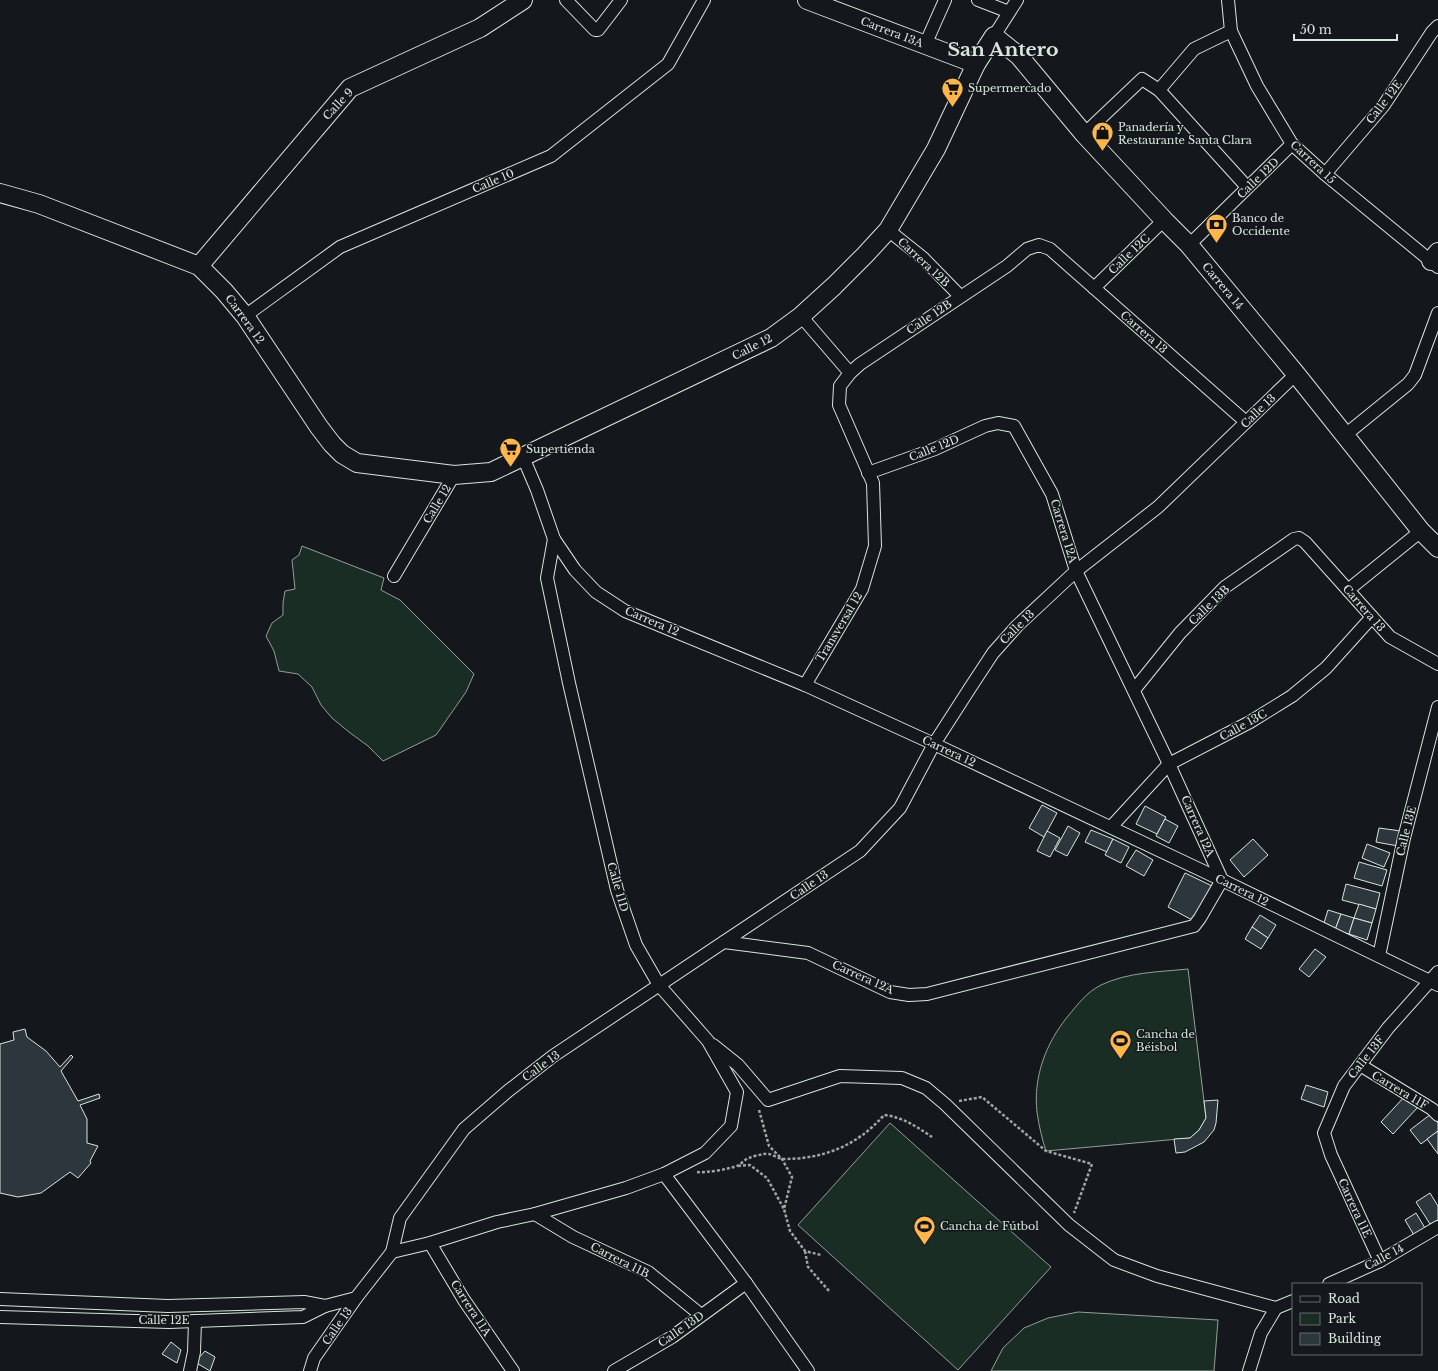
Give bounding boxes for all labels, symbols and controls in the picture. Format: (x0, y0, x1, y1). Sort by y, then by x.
street label: Carrera 13A (859, 14, 926, 51)
scale bar (1294, 16, 1397, 42)
text: 50 m (1300, 22, 1332, 37)
district label: San Antero (947, 38, 1059, 61)
supermarket icon: Supermercado (940, 75, 966, 108)
street label: Calle 12E (1363, 77, 1405, 127)
place label: Supermercado (968, 81, 1051, 95)
street label: Calle 9 (320, 85, 356, 123)
shop icon: Panadería y Restaurante Santa Clara (1090, 120, 1116, 153)
place label: Panadería y Restaurante Santa Clara (1118, 120, 1253, 147)
street label: Carrera 15 (1287, 137, 1339, 187)
street label: Calle 12D (1234, 154, 1282, 201)
street label: Calle 10 (470, 166, 516, 196)
bank icon: Banco de Occidente (1203, 211, 1229, 244)
place label: Banco de Occidente (1232, 211, 1290, 238)
street label: Calle 12C (1105, 231, 1153, 277)
street label: Carrera 12B (895, 234, 953, 290)
street label: Carrera 14 (1199, 260, 1247, 312)
street label: Carrera 12 (222, 292, 268, 347)
street label: Calle 12B (904, 297, 954, 337)
street label: Carrera 13 (1118, 308, 1171, 356)
street label: Calle 12 (730, 331, 775, 363)
street label: Calle 13 (1238, 391, 1279, 431)
street label: Calle 12D (907, 431, 961, 464)
supermarket icon: Supertienda (498, 436, 524, 469)
place label: Supertienda (526, 442, 596, 456)
street label: Calle 12 (420, 482, 454, 526)
street label: Carrera 12A (1048, 497, 1081, 565)
street label: Calle 13B (1186, 582, 1232, 628)
street label: Carrera 13 (1340, 582, 1388, 635)
street label: Transversal 12 (813, 589, 866, 665)
street label: Carrera 12 (623, 603, 681, 639)
street label: Calle 13 (997, 607, 1037, 647)
street label: Calle 13C (1217, 706, 1269, 744)
street label: Carrera 12 (920, 732, 978, 770)
street label: Carrera 12A (1178, 793, 1218, 860)
street label: Calle 13E (1393, 804, 1419, 858)
street label: Calle 11D (604, 861, 632, 914)
street label: Calle 13 (787, 867, 831, 903)
street label: Carrera 12 (1213, 871, 1271, 909)
street label: Carrera 12A (830, 957, 897, 997)
sports icon: Cancha de Béisbol (1108, 1027, 1134, 1060)
place label: Cancha de Béisbol (1136, 1027, 1195, 1054)
street label: Calle 13F (1345, 1032, 1387, 1081)
street label: Calle 13 (519, 1048, 563, 1084)
street label: Carrera 11F (1369, 1068, 1431, 1113)
street label: Carrera 11E (1335, 1176, 1375, 1240)
sports icon: Cancha de Fútbol (911, 1213, 937, 1246)
place label: Cancha de Fútbol (940, 1219, 1039, 1233)
street label: Carrera 11B (588, 1239, 652, 1281)
street label: Calle 14 (1362, 1241, 1406, 1273)
street label: Carrera 11A (448, 1277, 495, 1339)
legend (1292, 1283, 1422, 1355)
text: Road (1328, 1291, 1360, 1306)
street label: Calle 13 (319, 1304, 355, 1348)
street label: Calle 13D (655, 1308, 707, 1350)
text: Park (1328, 1311, 1356, 1326)
street label: Calle 12E (138, 1313, 190, 1327)
text: Building (1328, 1331, 1382, 1346)

